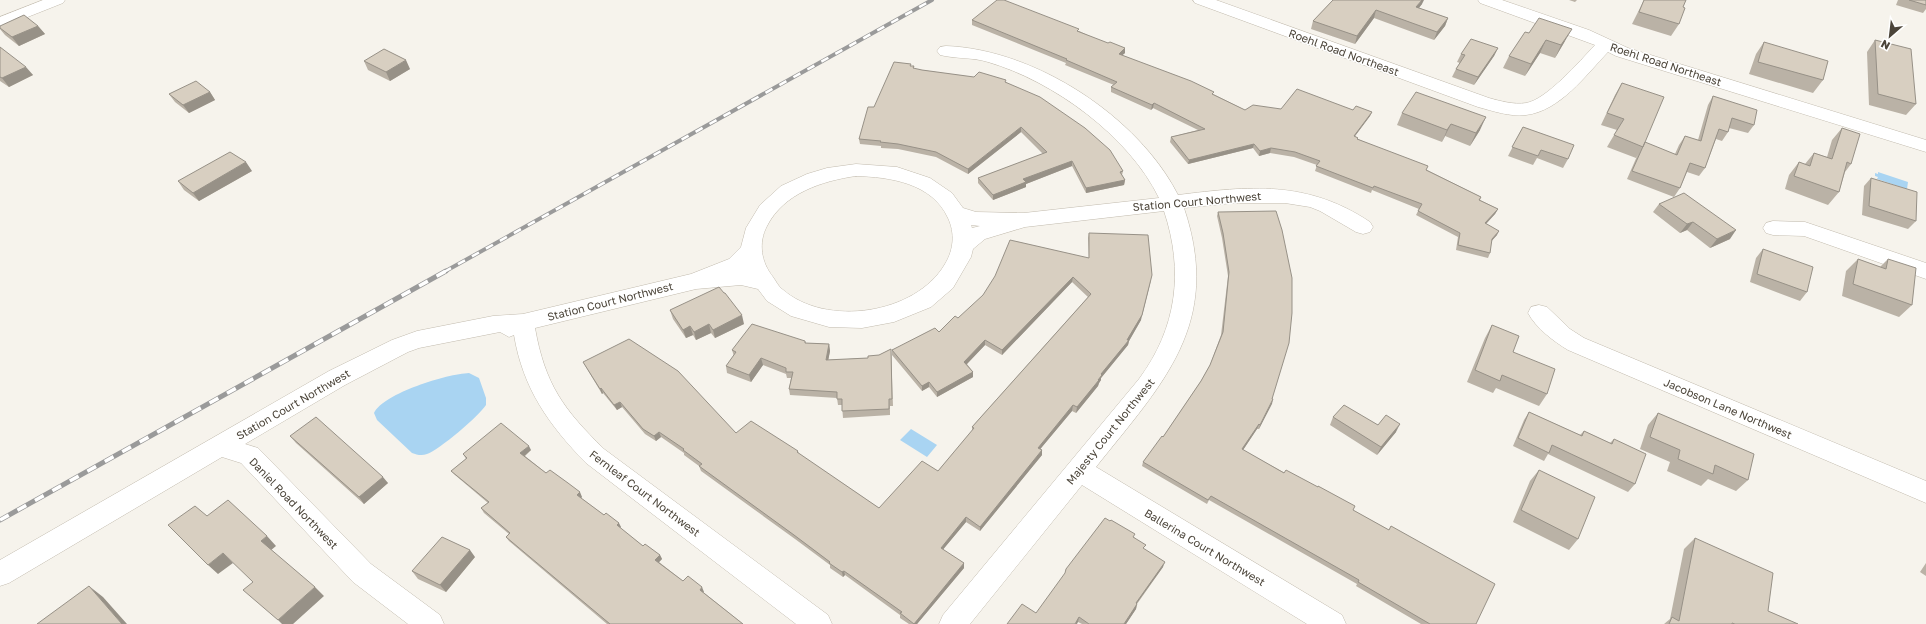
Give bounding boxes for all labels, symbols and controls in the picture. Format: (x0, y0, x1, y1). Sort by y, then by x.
north arrow (1870, 16, 1910, 56)
street label: Roehl Road Northeast (1287, 26, 1401, 78)
text: N (1878, 38, 1892, 53)
street label: Roehl Road Northeast (1609, 40, 1723, 88)
street label: Station Court Northwest (1132, 189, 1262, 213)
street label: Station Court Northwest (546, 279, 674, 323)
street label: Station Court Northwest (234, 366, 352, 442)
street label: Majesty Court Northwest (1063, 375, 1157, 487)
street label: Jacobson Lane Northwest (1662, 375, 1794, 441)
street label: Fernleaf Court Northwest (587, 447, 703, 539)
street label: Daniel Road Northwest (247, 455, 341, 551)
street label: Ballerina Court Northwest (1142, 506, 1268, 588)

